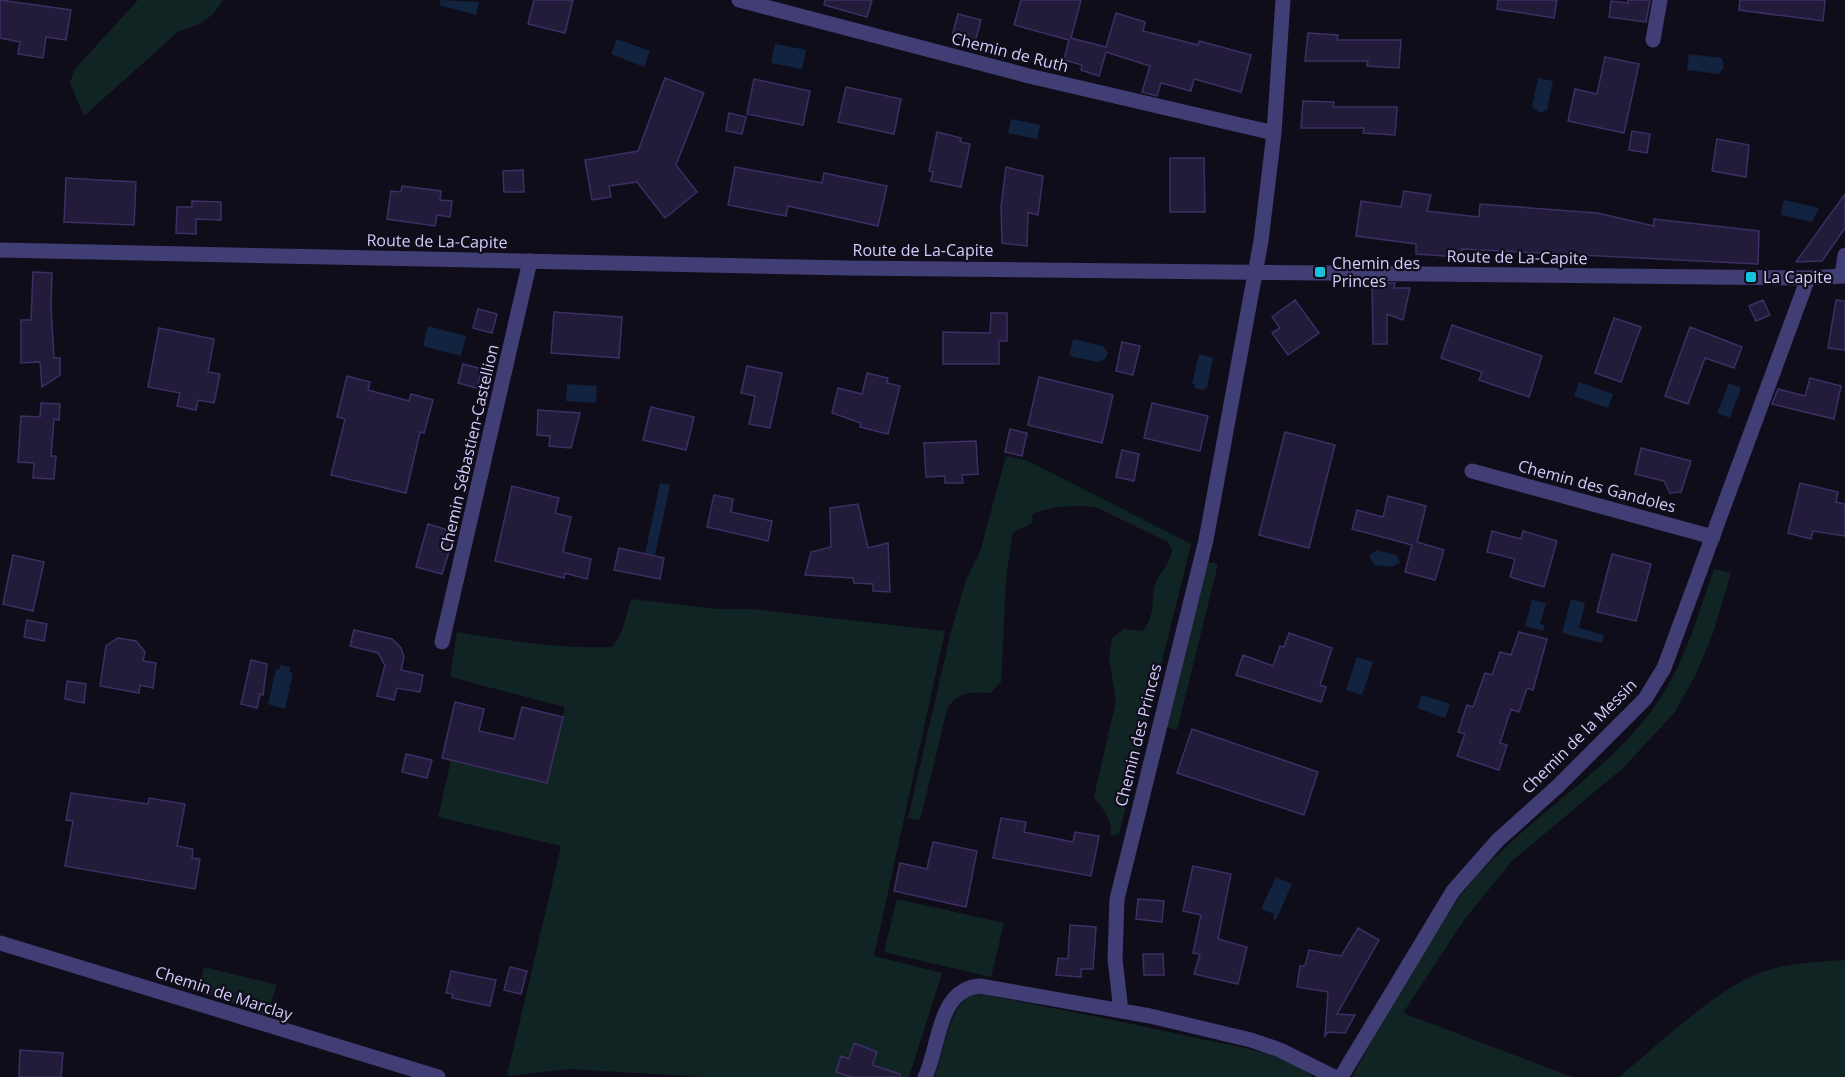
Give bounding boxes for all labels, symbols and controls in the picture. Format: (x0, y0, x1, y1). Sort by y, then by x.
street label: Chemin de Ruth (949, 27, 1071, 77)
street label: Route de La-Capite (366, 229, 508, 253)
street label: Route de La-Capite (853, 239, 993, 261)
street label: Route de La-Capite (1446, 245, 1588, 269)
place label: Chemin des Princes (1332, 252, 1420, 292)
marker: Chemin des Princes (1313, 265, 1327, 279)
place label: La Capite (1763, 266, 1832, 288)
marker: La Capite (1744, 270, 1758, 284)
street label: Chemin Sébastien-Castellion (434, 342, 504, 554)
street label: Chemin des Gandoles (1516, 454, 1678, 518)
street label: Chemin des Princes (1110, 661, 1166, 809)
street label: Chemin de la Messin (1517, 674, 1641, 798)
street label: Chemin de Marclay (153, 960, 296, 1026)

